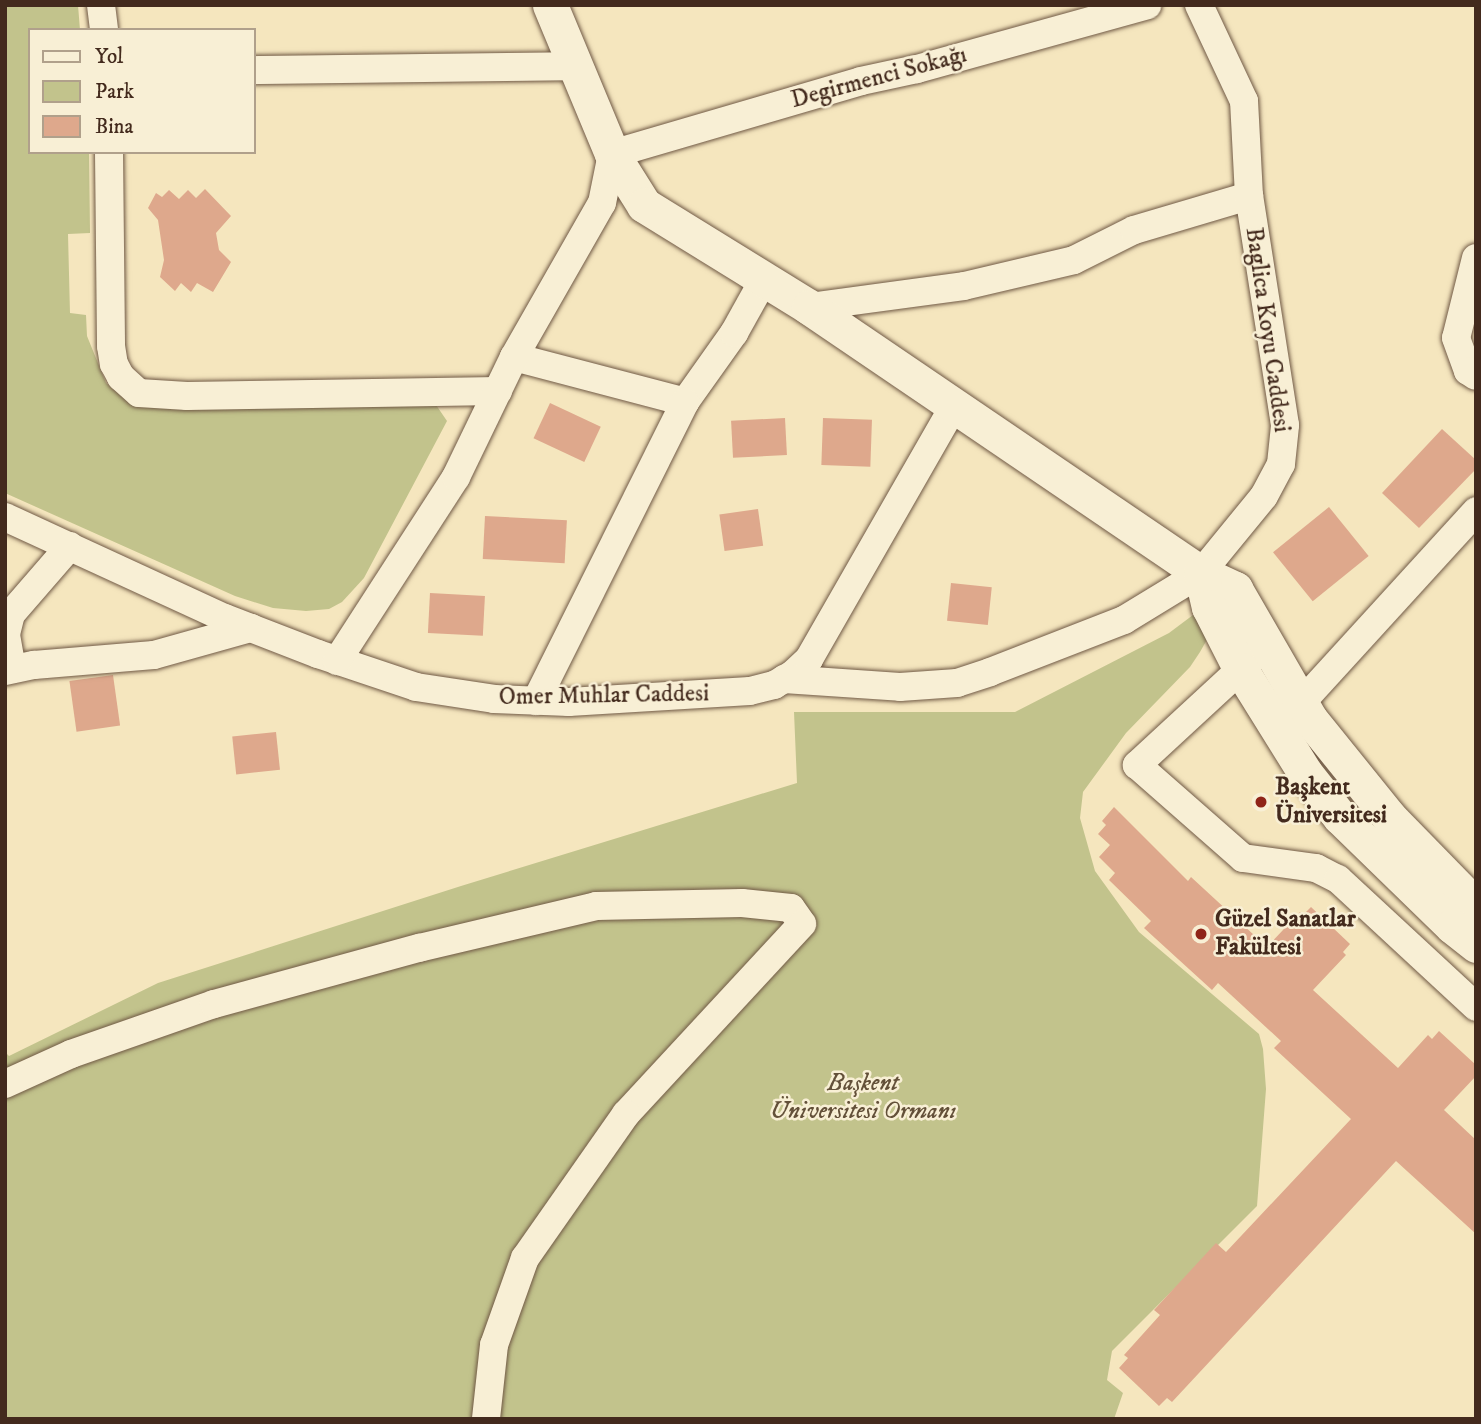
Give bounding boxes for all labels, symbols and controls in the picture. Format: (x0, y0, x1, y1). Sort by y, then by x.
legend (28, 28, 256, 154)
street label: Degirmenci Sokağı (788, 41, 970, 115)
text: Yol (95, 44, 123, 70)
text: Park (95, 79, 134, 105)
text: Bina (95, 114, 134, 140)
street label: Baglica Koyu Caddesi (1238, 226, 1296, 434)
street label: Omer Muhlar Caddesi (499, 680, 709, 712)
place label: Başkent Üniversitesi (1275, 774, 1387, 830)
marker: Başkent Üniversitesi (1253, 794, 1269, 810)
place label: Güzel Sanatlar Fakültesi (1215, 906, 1356, 962)
marker: Güzel Sanatlar Fakültesi (1193, 926, 1209, 942)
park label: Başkent Üniversitesi Ormanı (770, 1070, 956, 1126)

